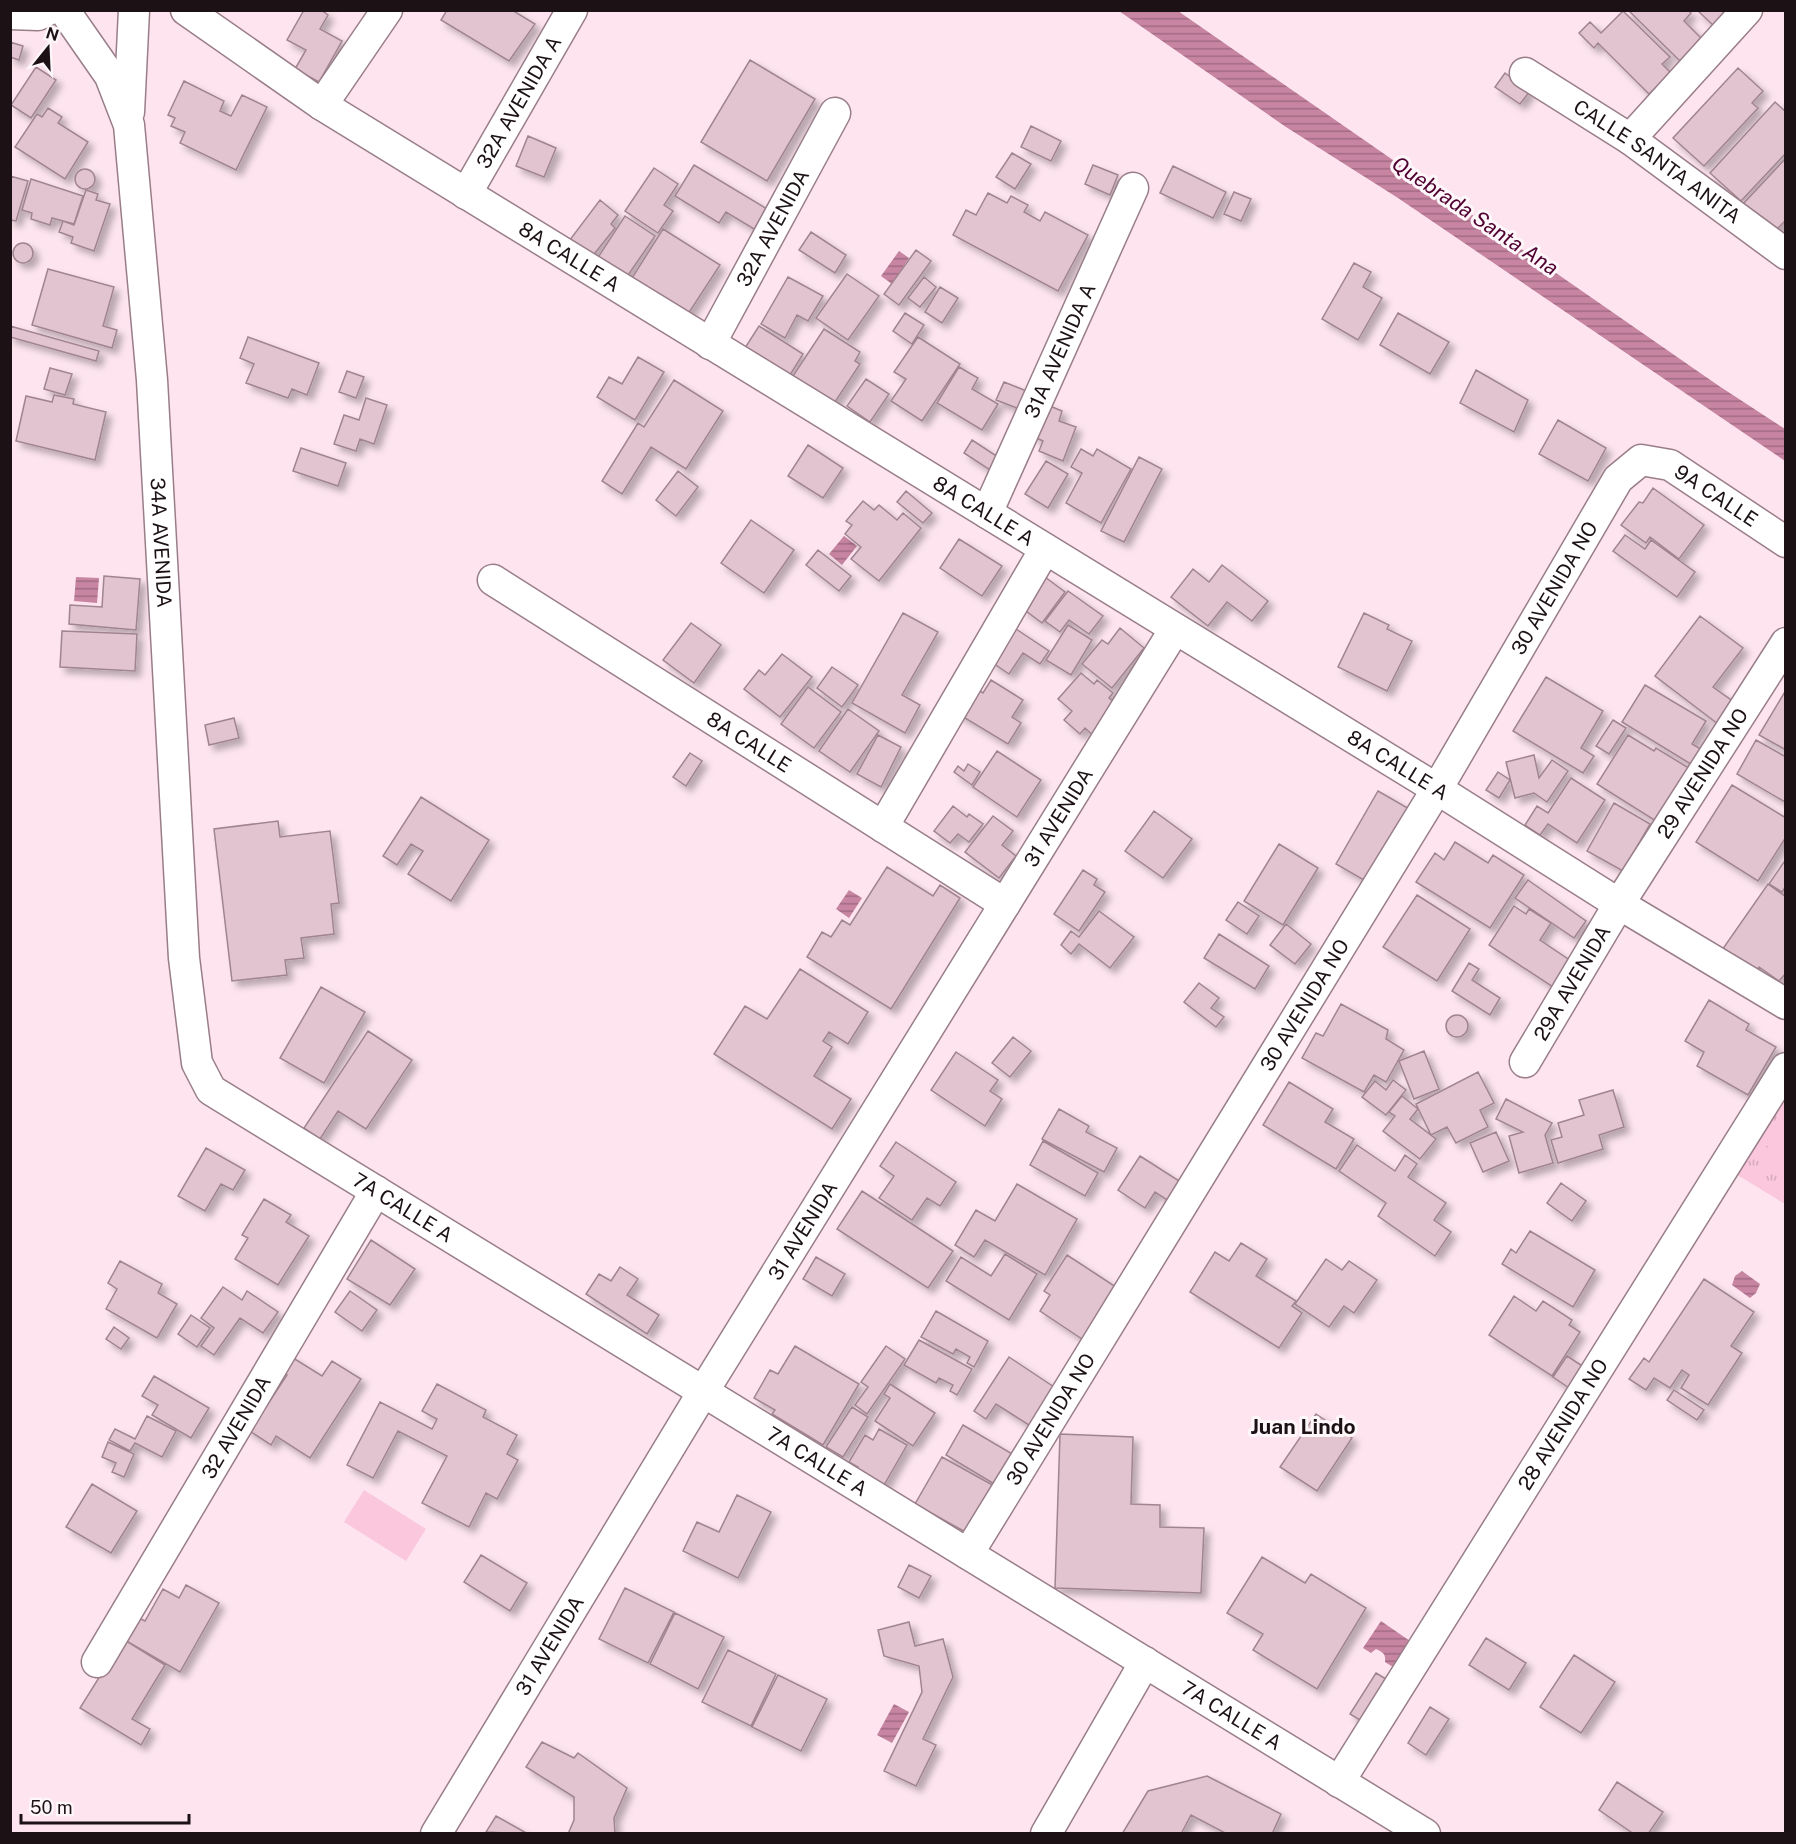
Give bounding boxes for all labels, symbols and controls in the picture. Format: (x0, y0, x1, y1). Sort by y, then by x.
north arrow (18, 18, 78, 78)
text: N (44, 23, 61, 45)
street label: 32A AVENIDA A (471, 32, 566, 173)
street label: CALLE SANTA ANITA (1569, 95, 1745, 228)
water label: Quebrada Santa Ana (1387, 151, 1563, 280)
street label: 32A AVENIDA (731, 165, 814, 291)
street label: 8A CALLE A (514, 217, 624, 297)
street label: 31A AVENIDA A (1019, 280, 1101, 422)
street label: 9A CALLE (1670, 459, 1762, 532)
street label: 8A CALLE A (929, 471, 1039, 551)
street label: 34A AVENIDA (145, 477, 177, 608)
street label: 30 AVENIDA NO (1506, 517, 1603, 659)
street label: 29 AVENIDA NO (1652, 704, 1753, 843)
street label: 8A CALLE (702, 706, 796, 778)
street label: 8A CALLE A (1343, 725, 1453, 805)
street label: 31 AVENIDA (1019, 764, 1098, 871)
street label: 29A AVENIDA (1529, 921, 1616, 1045)
street label: 30 AVENIDA NO (1255, 935, 1354, 1075)
street label: 7A CALLE A (348, 1168, 457, 1247)
street label: 31 AVENIDA (763, 1177, 842, 1285)
street label: 30 AVENIDA NO (1001, 1349, 1100, 1490)
street label: 28 AVENIDA NO (1513, 1354, 1613, 1495)
street label: 32 AVENIDA (196, 1371, 276, 1483)
district label: Juan Lindo (1250, 1414, 1356, 1439)
street label: 7A CALLE A (762, 1422, 872, 1501)
street label: 31 AVENIDA (511, 1592, 589, 1700)
street label: 7A CALLE A (1177, 1676, 1286, 1755)
scale bar (21, 1787, 189, 1825)
text: 50 m (30, 1797, 73, 1818)

